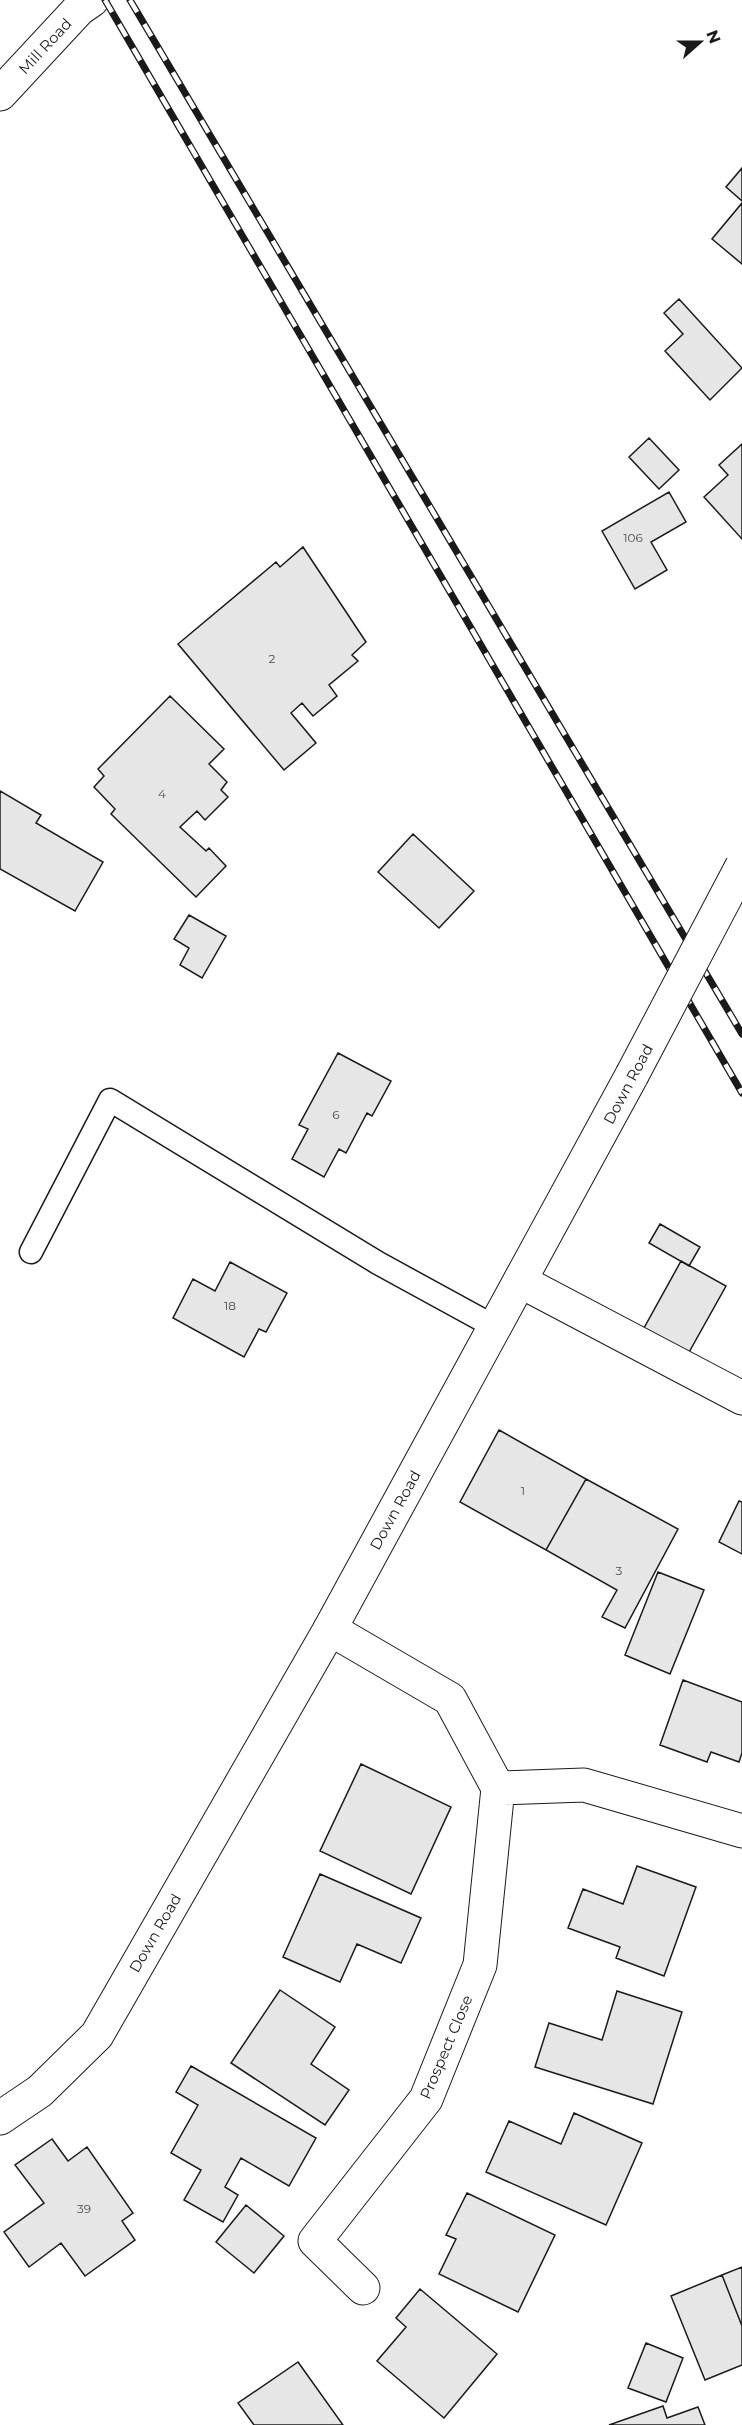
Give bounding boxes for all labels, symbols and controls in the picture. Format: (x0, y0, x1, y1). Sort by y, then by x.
north arrow (670, 12, 730, 72)
street label: Mill Road (14, 14, 76, 78)
text: N (702, 27, 725, 46)
house number: 106 (623, 530, 643, 545)
house number: 2 (269, 651, 276, 666)
house number: 4 (158, 786, 166, 801)
street label: Down Road (599, 1041, 657, 1127)
house number: 6 (332, 1107, 340, 1122)
house number: 18 (224, 1298, 236, 1313)
street label: Down Road (365, 1467, 425, 1553)
house number: 1 (521, 1483, 525, 1498)
house number: 3 (616, 1563, 623, 1578)
street label: Down Road (125, 1890, 185, 1976)
street label: Prospect Close (416, 1992, 476, 2102)
house number: 39 (77, 2201, 91, 2216)

